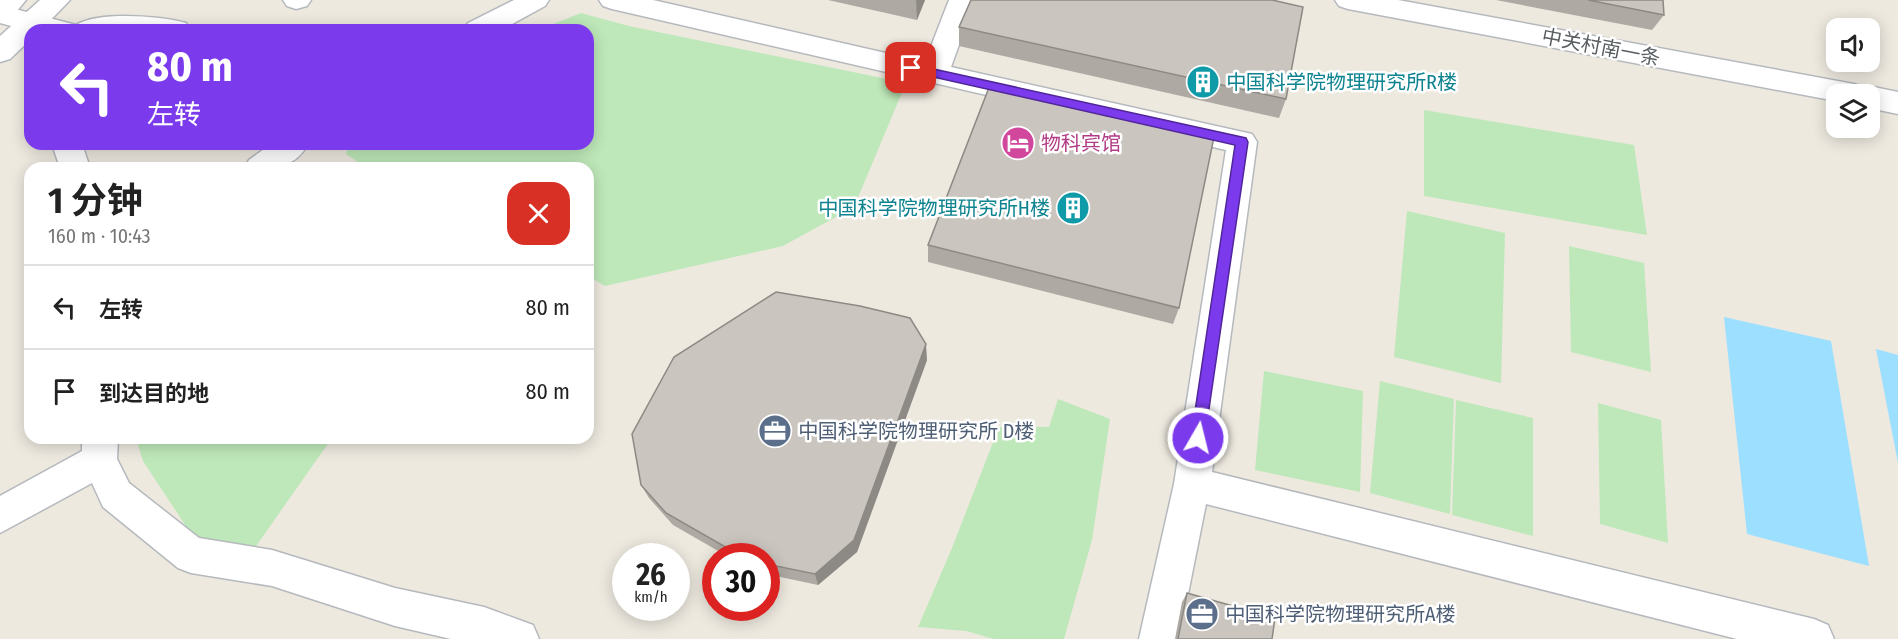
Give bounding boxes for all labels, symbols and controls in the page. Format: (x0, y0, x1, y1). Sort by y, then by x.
map controls (1826, 18, 1880, 138)
button: sound (1826, 18, 1880, 72)
street label: 中关村南一条 (1540, 24, 1662, 70)
text: 80 m (147, 42, 233, 92)
pin (885, 42, 936, 93)
icon: left (48, 48, 126, 126)
icon: arrive (894, 51, 927, 84)
building icon: 中国科学院物理研究所R楼 (1185, 64, 1221, 100)
place label: 中国科学院物理研究所R楼 (1226, 70, 1457, 94)
button: layers (1826, 84, 1880, 138)
text: 左转 (147, 99, 201, 131)
hotel icon: 物科宾馆 (1000, 125, 1036, 161)
place label: 物科宾馆 (1041, 131, 1121, 155)
text: 1 分钟 (48, 179, 143, 223)
button: close (507, 182, 570, 245)
building icon: 中国科学院物理研究所H楼 (1055, 190, 1091, 226)
place label: 中国科学院物理研究所H楼 (818, 196, 1050, 220)
text: 160 m · 10:43 (48, 224, 151, 248)
icon: left (48, 291, 81, 324)
text: 80 m (525, 294, 570, 321)
text: 左转 (99, 296, 143, 323)
icon: arrive (48, 375, 81, 408)
text: 80 m (525, 378, 570, 405)
text: 到达目的地 (99, 380, 209, 407)
position arrow (1166, 406, 1230, 470)
office icon: 中国科学院物理研究所 D楼 (757, 413, 793, 449)
place label: 中国科学院物理研究所 D楼 (798, 419, 1034, 443)
speed limit sign: 30 (702, 543, 780, 621)
text: 26 (636, 557, 666, 593)
text: km/h (634, 588, 668, 606)
office icon: 中国科学院物理研究所A楼 (1184, 596, 1220, 632)
place label: 中国科学院物理研究所A楼 (1225, 602, 1456, 626)

